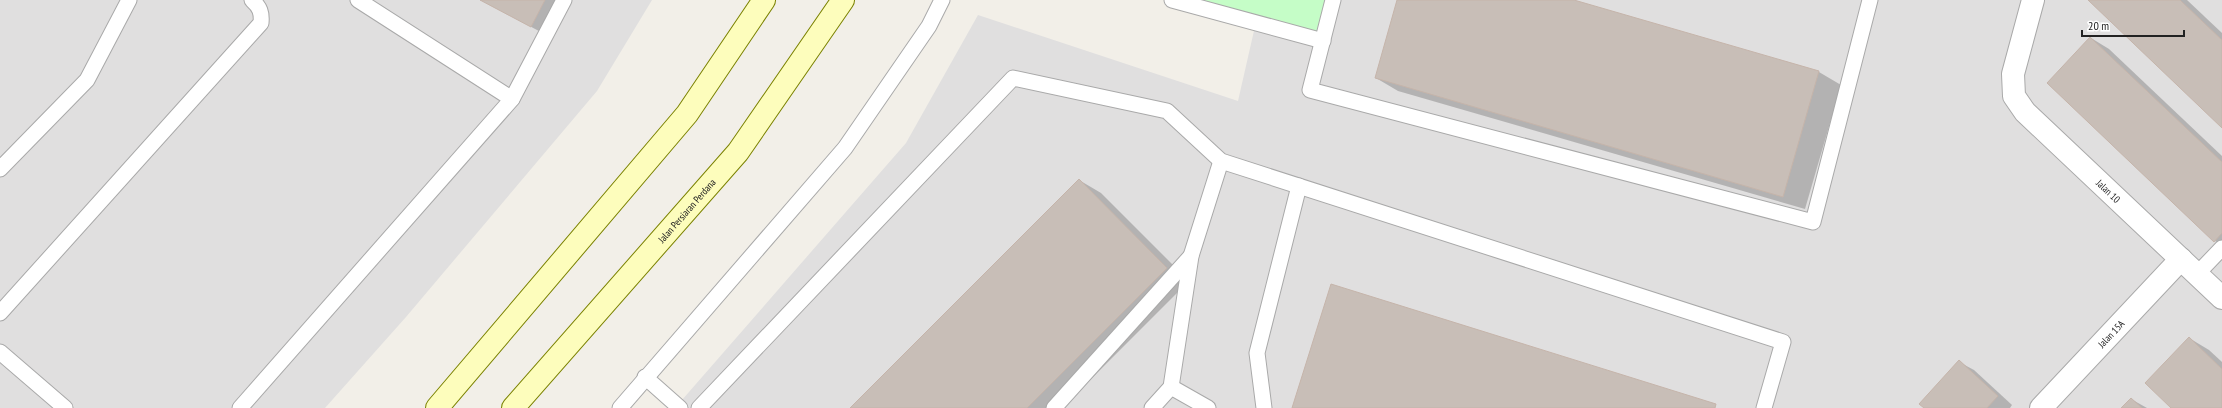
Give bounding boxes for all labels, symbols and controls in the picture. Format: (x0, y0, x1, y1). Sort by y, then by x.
scale bar (2082, 12, 2184, 38)
text: 20 m (2088, 18, 2109, 33)
street label: Jalan Persiaran Perdana (655, 176, 719, 246)
street label: Jalan 10 (2093, 176, 2123, 206)
street label: Jalan 15A (2094, 317, 2127, 351)

